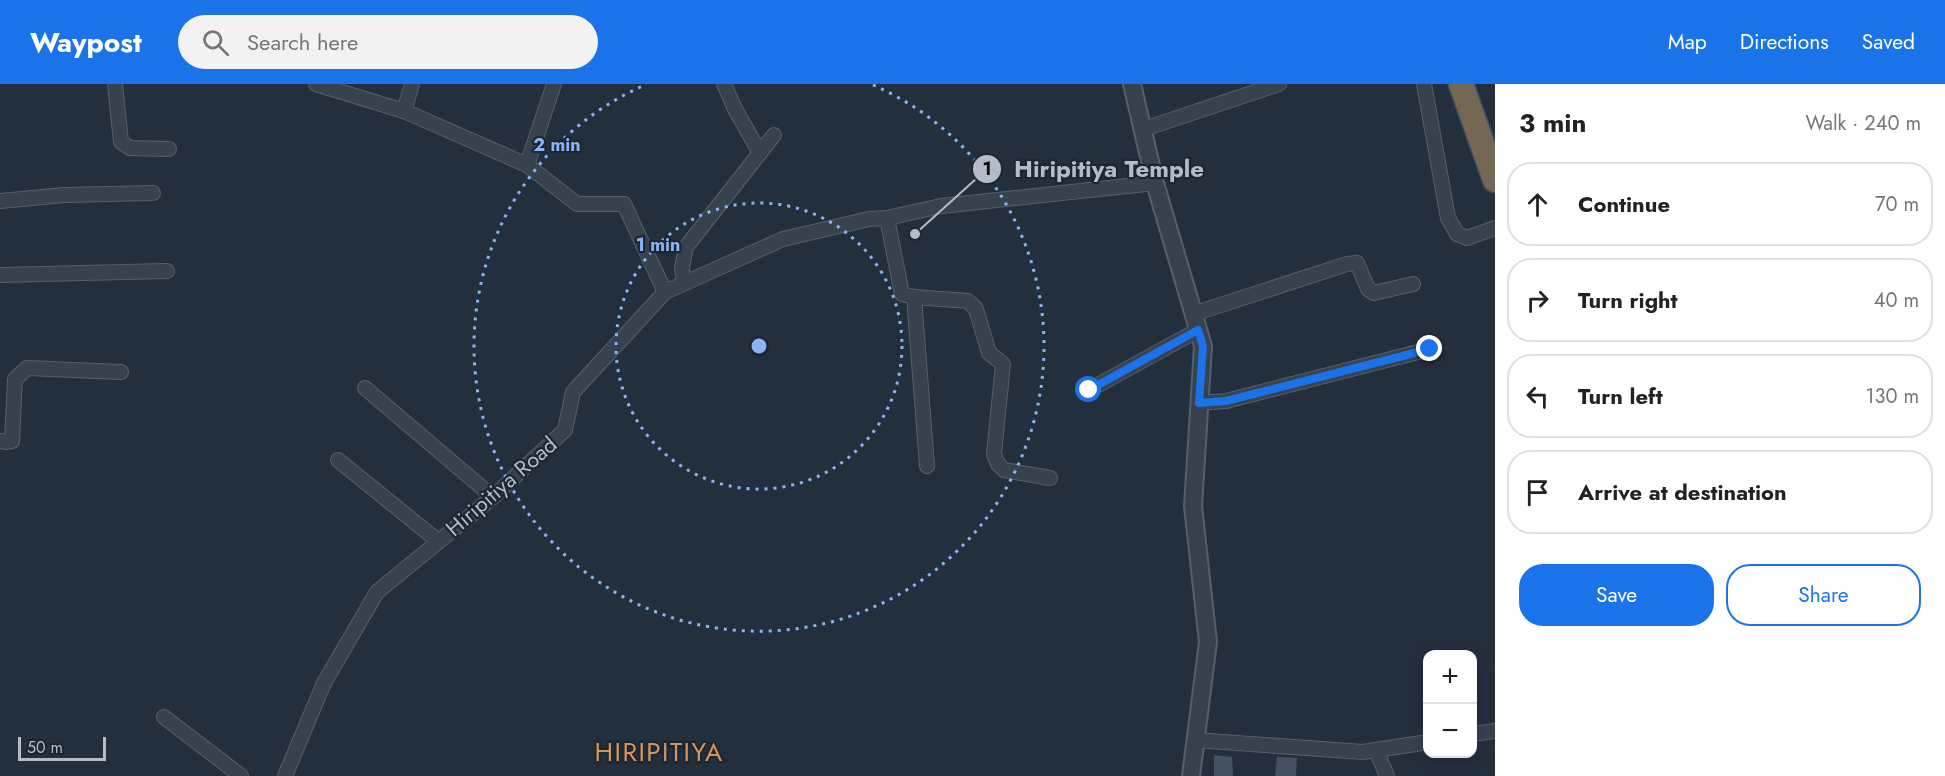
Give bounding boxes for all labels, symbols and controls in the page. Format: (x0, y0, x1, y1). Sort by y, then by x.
search box (178, 15, 598, 69)
text: Waypost (30, 22, 142, 63)
icon: search (199, 26, 232, 59)
text: Search here (247, 26, 358, 58)
text: Map (1668, 27, 1707, 57)
text: Directions (1740, 27, 1829, 57)
text: Saved (1862, 27, 1915, 57)
text: 3 min (1519, 104, 1586, 142)
text: Walk · 240 m (1806, 109, 1921, 138)
text: 2 min (533, 132, 581, 158)
callout: Hiripitiya Temple (972, 148, 1216, 190)
text: Hiripitiya Temple (1014, 151, 1204, 186)
text: 1 (982, 156, 992, 182)
icon: ahead (1521, 188, 1554, 221)
text: Continue (1578, 188, 1670, 220)
text: 70 m (1875, 190, 1919, 219)
text: 1 min (636, 232, 680, 258)
icon: right (1521, 284, 1554, 317)
text: Turn right (1578, 284, 1678, 316)
text: 40 m (1874, 286, 1919, 315)
route end (1416, 335, 1442, 361)
centre of rings (749, 336, 769, 356)
route start (1075, 376, 1101, 402)
icon: left (1521, 380, 1554, 413)
text: Turn left (1578, 380, 1663, 412)
text: 130 m (1865, 382, 1919, 411)
street label: Hiripitiya Road (438, 429, 564, 543)
icon: arrive (1521, 476, 1554, 509)
text: Arrive at destination (1578, 476, 1787, 508)
button: Save (1519, 564, 1714, 626)
button: Share (1726, 564, 1921, 626)
map controls (1423, 650, 1477, 758)
button: + (1423, 650, 1477, 704)
button: − (1423, 704, 1477, 758)
district label: HIRIPITIYA (594, 733, 724, 771)
scale bar (18, 734, 106, 762)
text: 50 m (27, 736, 63, 759)

